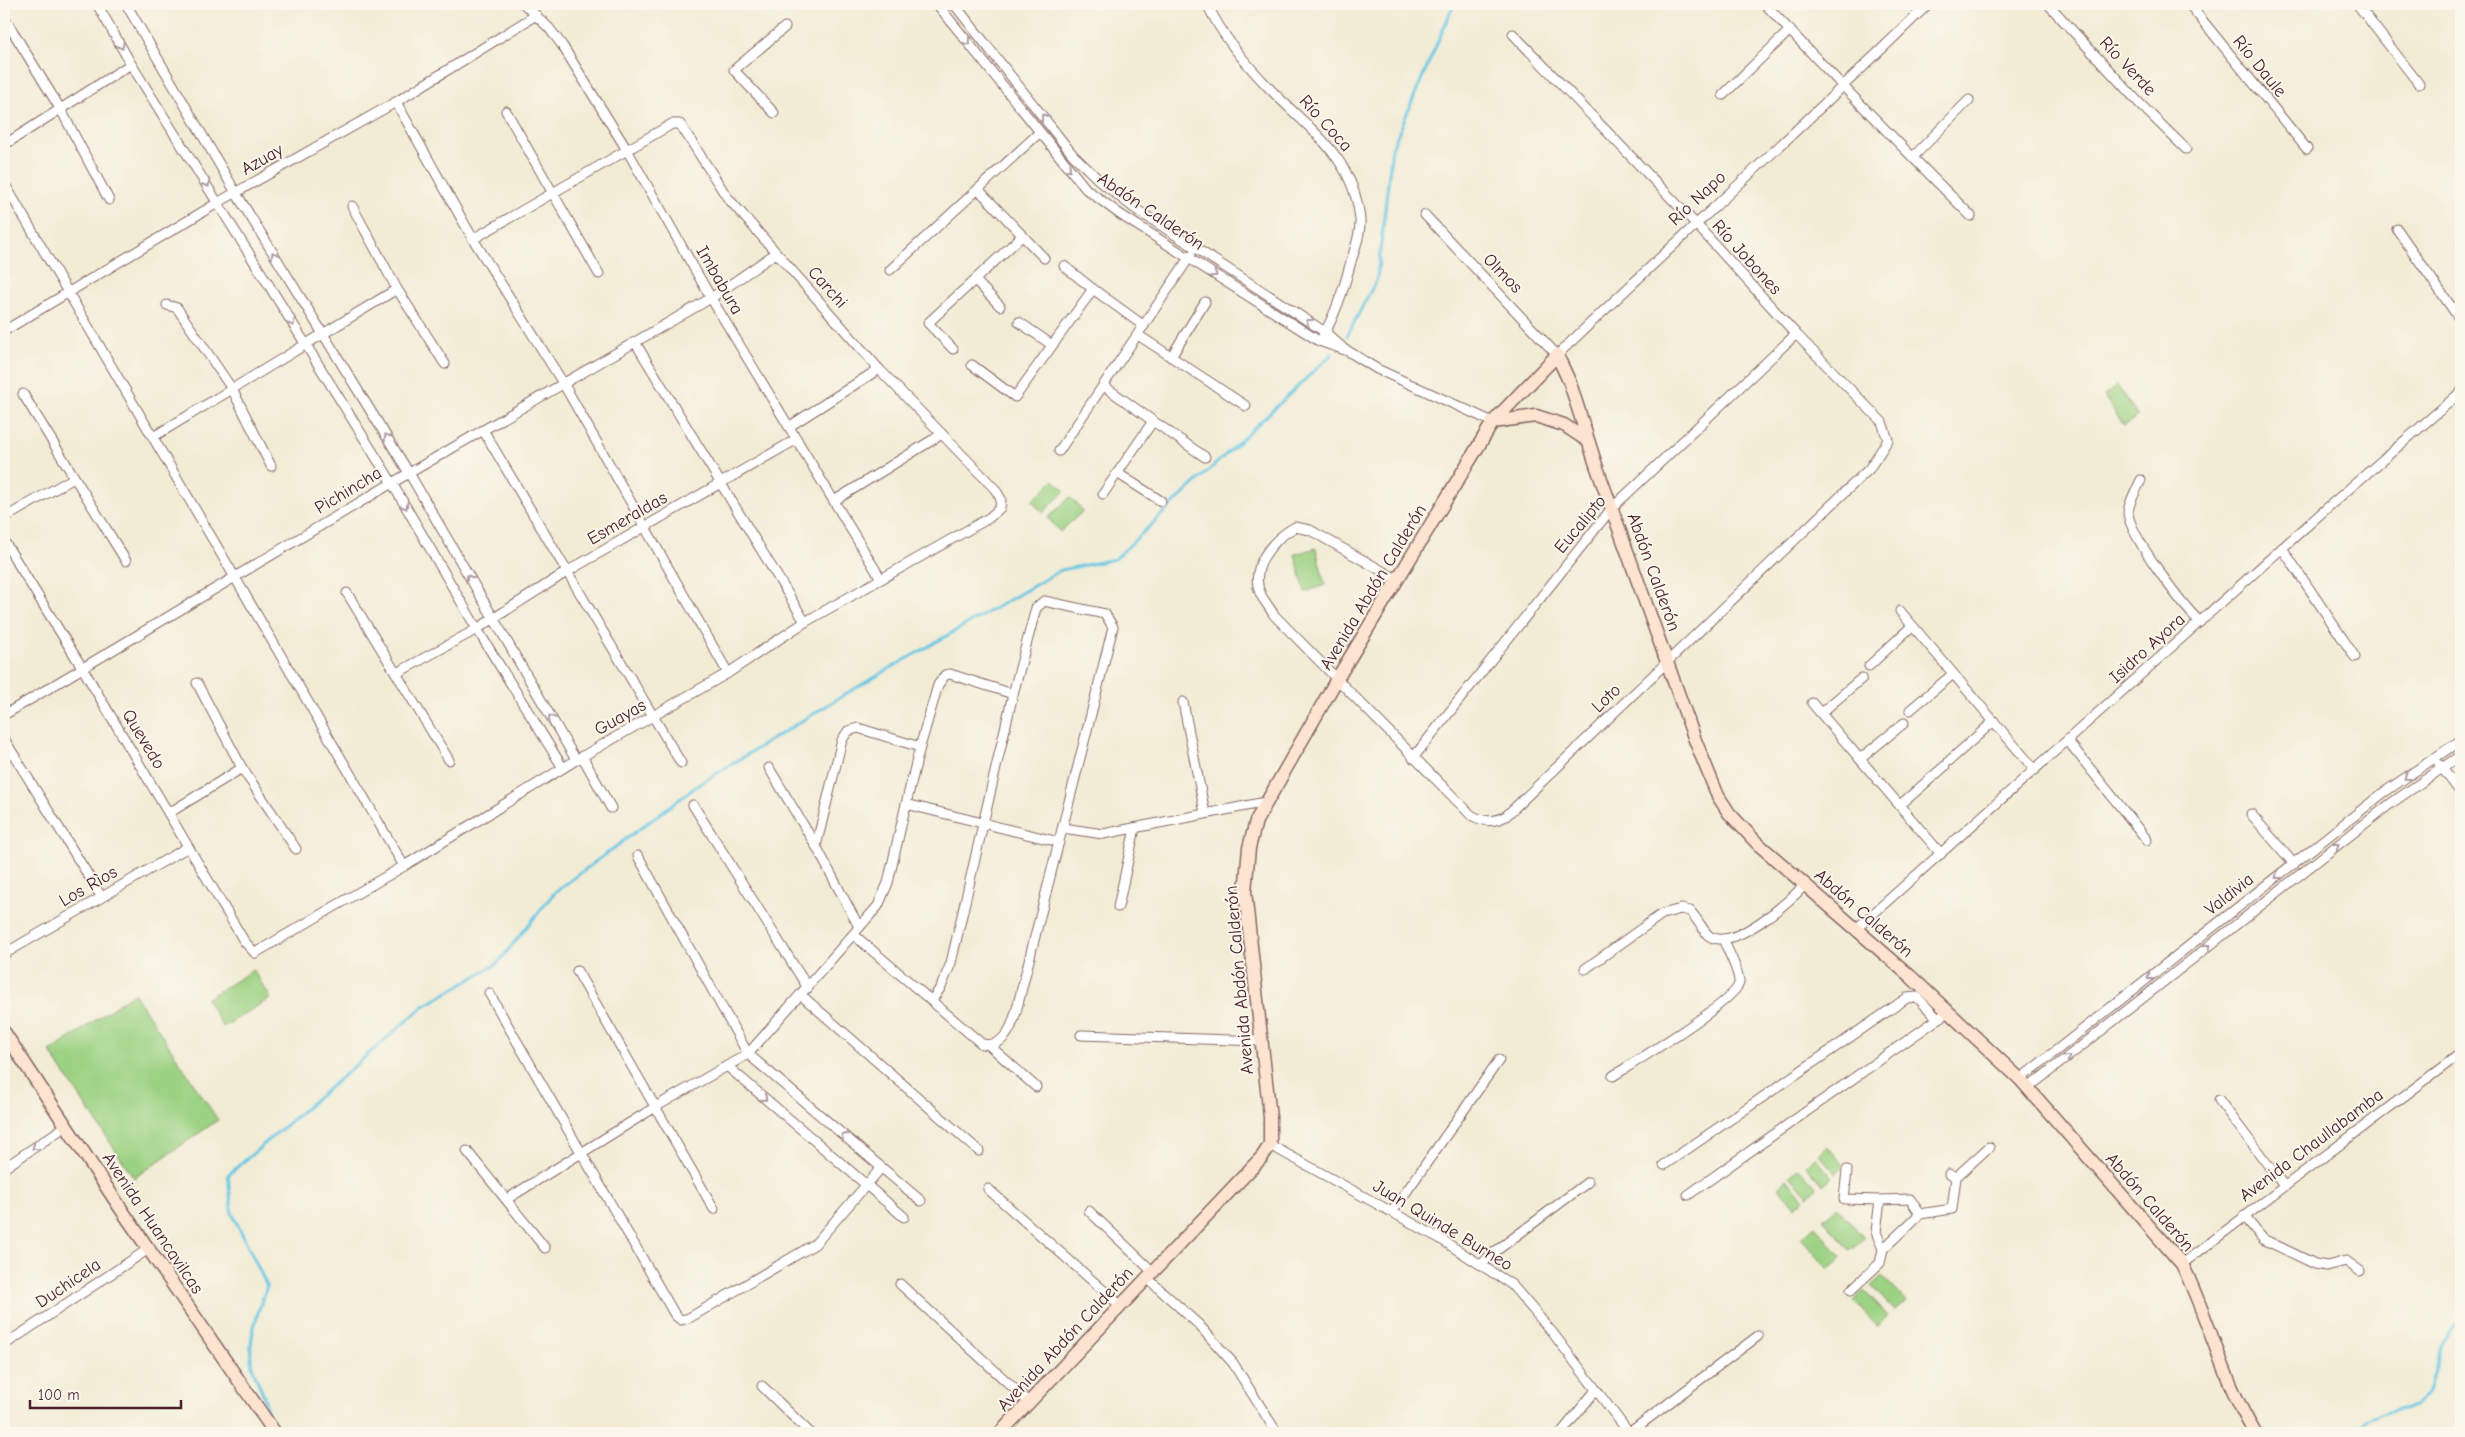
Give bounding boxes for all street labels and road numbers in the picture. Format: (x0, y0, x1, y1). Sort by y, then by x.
street label: Río Daule (2228, 31, 2291, 101)
street label: Río Verde (2095, 32, 2160, 100)
street label: Río Coca (1295, 91, 1356, 156)
street label: Azuay (238, 139, 288, 180)
street label: Río Napo (1664, 167, 1730, 230)
street label: Abdón Calderón (1093, 168, 1208, 255)
street label: Río Jobones (1707, 215, 1786, 299)
street label: Imbabura (692, 242, 748, 318)
street label: Olmos (1479, 249, 1527, 298)
street label: Carchi (803, 262, 852, 313)
street label: Pichincha (311, 462, 385, 519)
street label: Esmeraldas (584, 487, 671, 550)
street label: Eucalipto (1550, 491, 1611, 558)
street label: Avenida Abdón Calderón (1316, 501, 1431, 674)
street label: Abdón Calderón (1622, 510, 1685, 634)
street label: Isidro Ayora (2105, 609, 2189, 688)
street label: Loto (1587, 680, 1625, 717)
street label: Guayas (591, 695, 650, 740)
street label: Quevedo (118, 705, 170, 773)
street label: Los Rìos (56, 862, 121, 911)
street label: Abdón Calderón (1810, 865, 1917, 962)
street label: Valdivia (2201, 869, 2258, 920)
street label: Avenida Abdón Calderón (1221, 885, 1258, 1075)
street label: Avenida Chaullabamba (2235, 1084, 2387, 1206)
street label: Avenida Huancavilcas (97, 1149, 208, 1298)
street label: Abdón Calderón (2101, 1149, 2198, 1256)
street label: Juan Quinde Burneo (1369, 1175, 1516, 1275)
street label: Duchicela (32, 1254, 105, 1313)
street label: Avenida Abdón Calderón (993, 1263, 1138, 1416)

